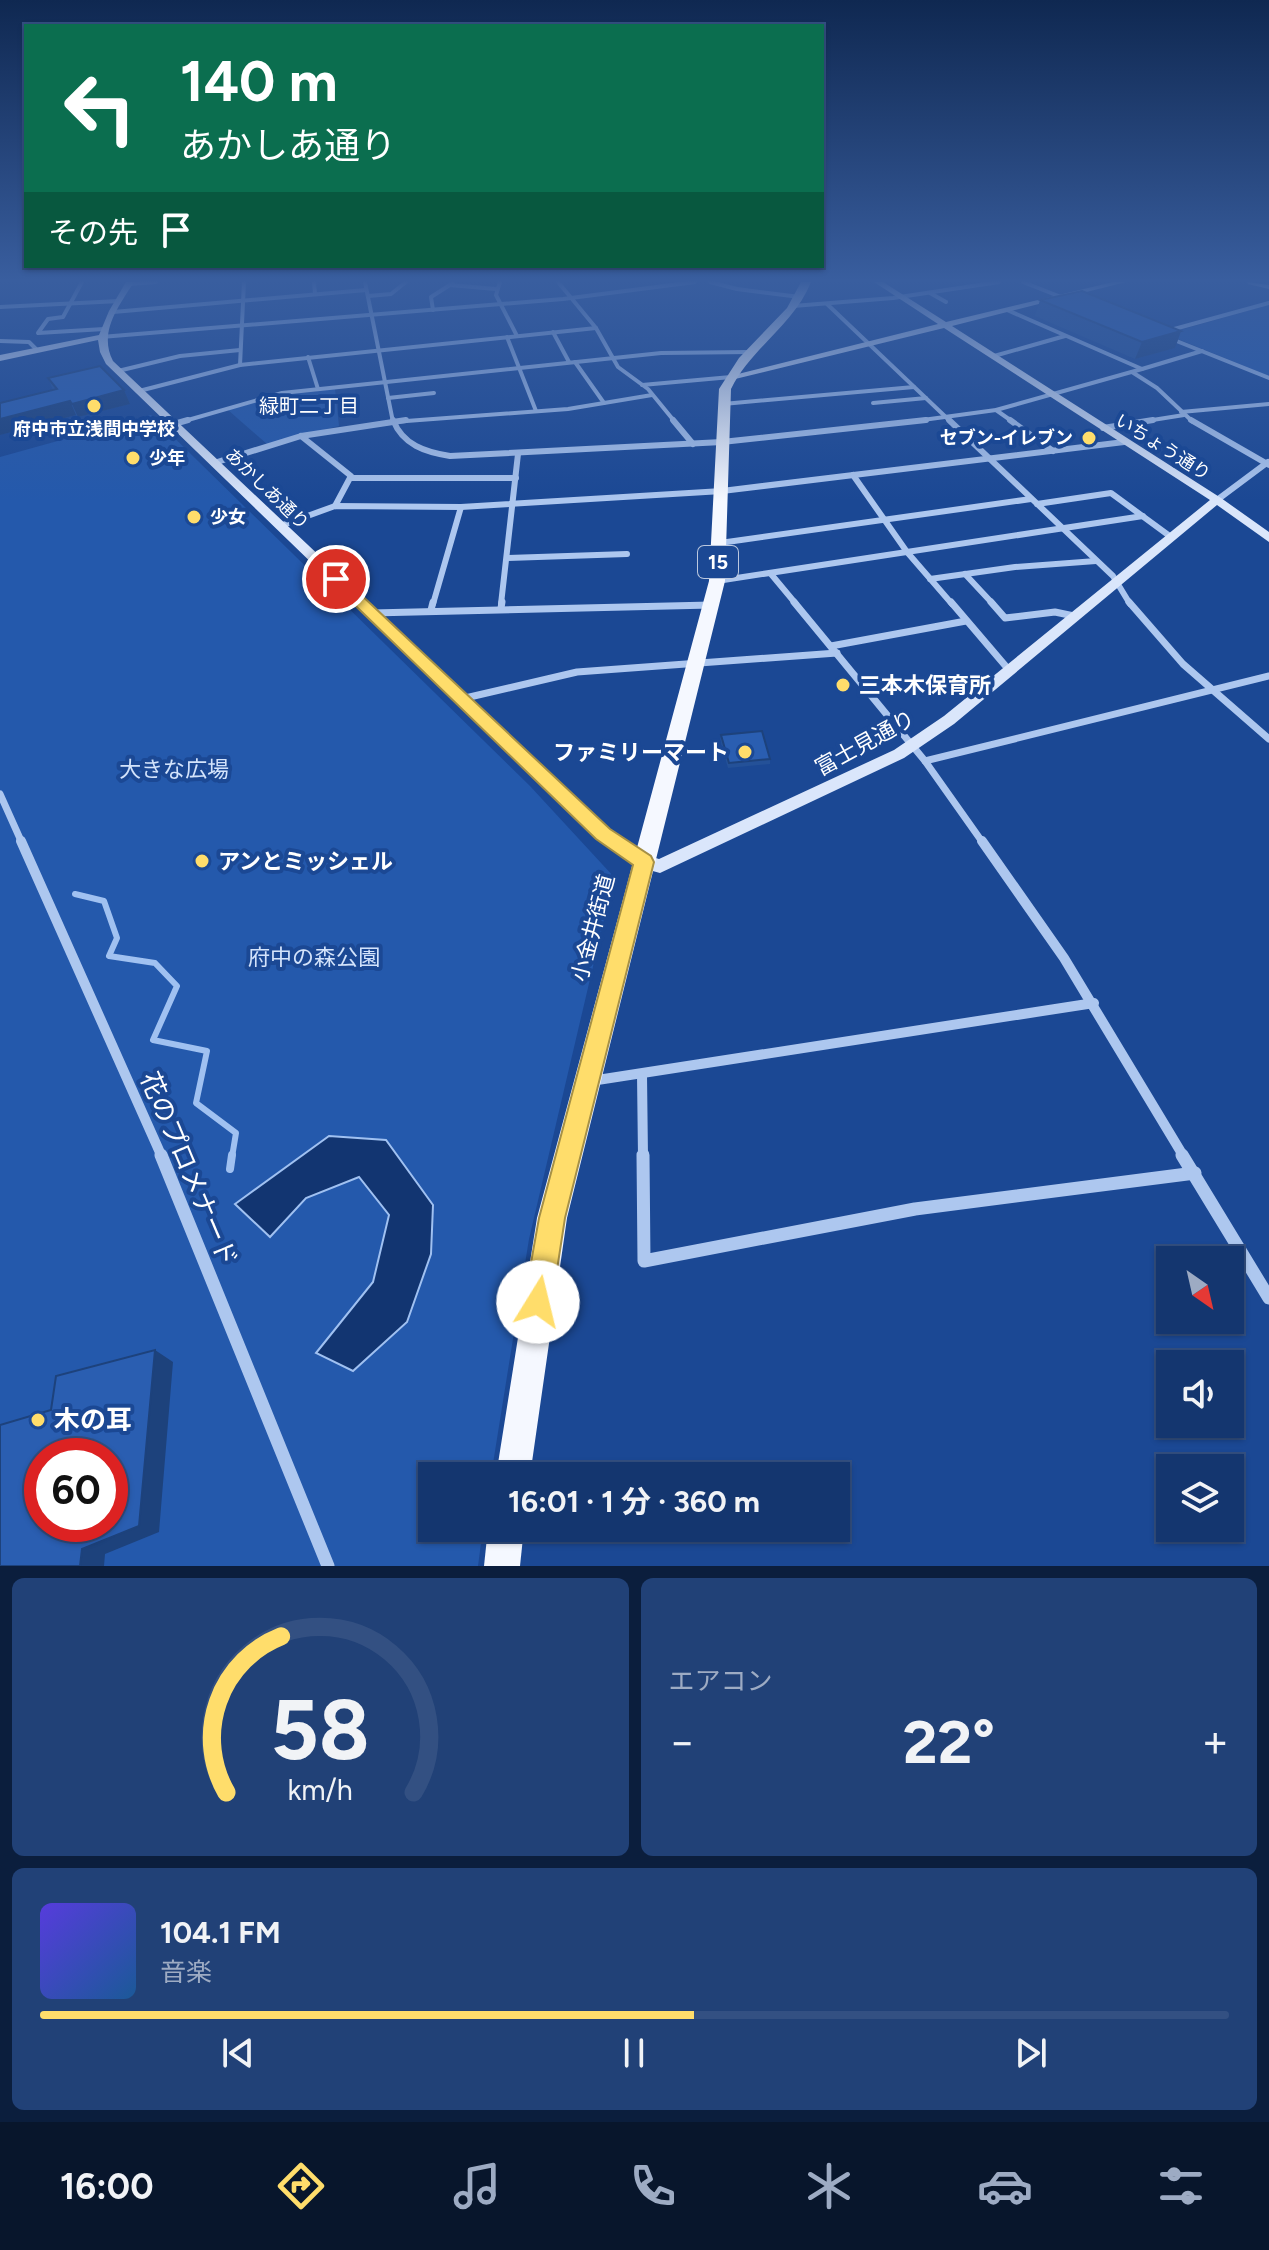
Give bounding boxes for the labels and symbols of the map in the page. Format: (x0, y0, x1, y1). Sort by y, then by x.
district label: 緑町二丁目 (259, 394, 359, 418)
marker: 府中市立浅間中学校 (85, 397, 103, 415)
street label: いちょう通り (1111, 409, 1215, 485)
place label: 府中市立浅間中学校 (13, 418, 175, 440)
place label: セブン-イレブン (940, 427, 1073, 449)
marker: セブン-イレブン (1080, 429, 1098, 447)
street label: あかしあ通り (221, 444, 313, 534)
place label: 少年 (149, 447, 185, 469)
marker: 少年 (124, 449, 142, 467)
place label: 少女 (210, 506, 246, 528)
marker: 少女 (185, 508, 203, 526)
pin (302, 545, 370, 613)
road number: 15 (698, 546, 738, 578)
place label: 三本木保育所 (859, 672, 991, 699)
marker: 三本木保育所 (834, 676, 852, 694)
street label: 富士見通り (810, 705, 920, 781)
place label: ファミリーマート (553, 739, 729, 766)
marker: ファミリーマート (736, 743, 754, 761)
park label: 大きな広場 (119, 756, 229, 783)
place label: アンとミッシェル (218, 848, 393, 875)
marker: アンとミッシェル (193, 852, 211, 870)
street label: 小金井街道 (566, 871, 620, 985)
park label: 府中の森公園 (248, 944, 380, 971)
street label: 花のプロメナード (134, 1067, 244, 1271)
north arrow (1156, 1246, 1244, 1334)
position arrow (496, 1260, 580, 1344)
place label: 木の耳 (54, 1404, 132, 1436)
marker: 木の耳 (29, 1411, 47, 1429)
speed limit sign: 60 (24, 1438, 128, 1542)

